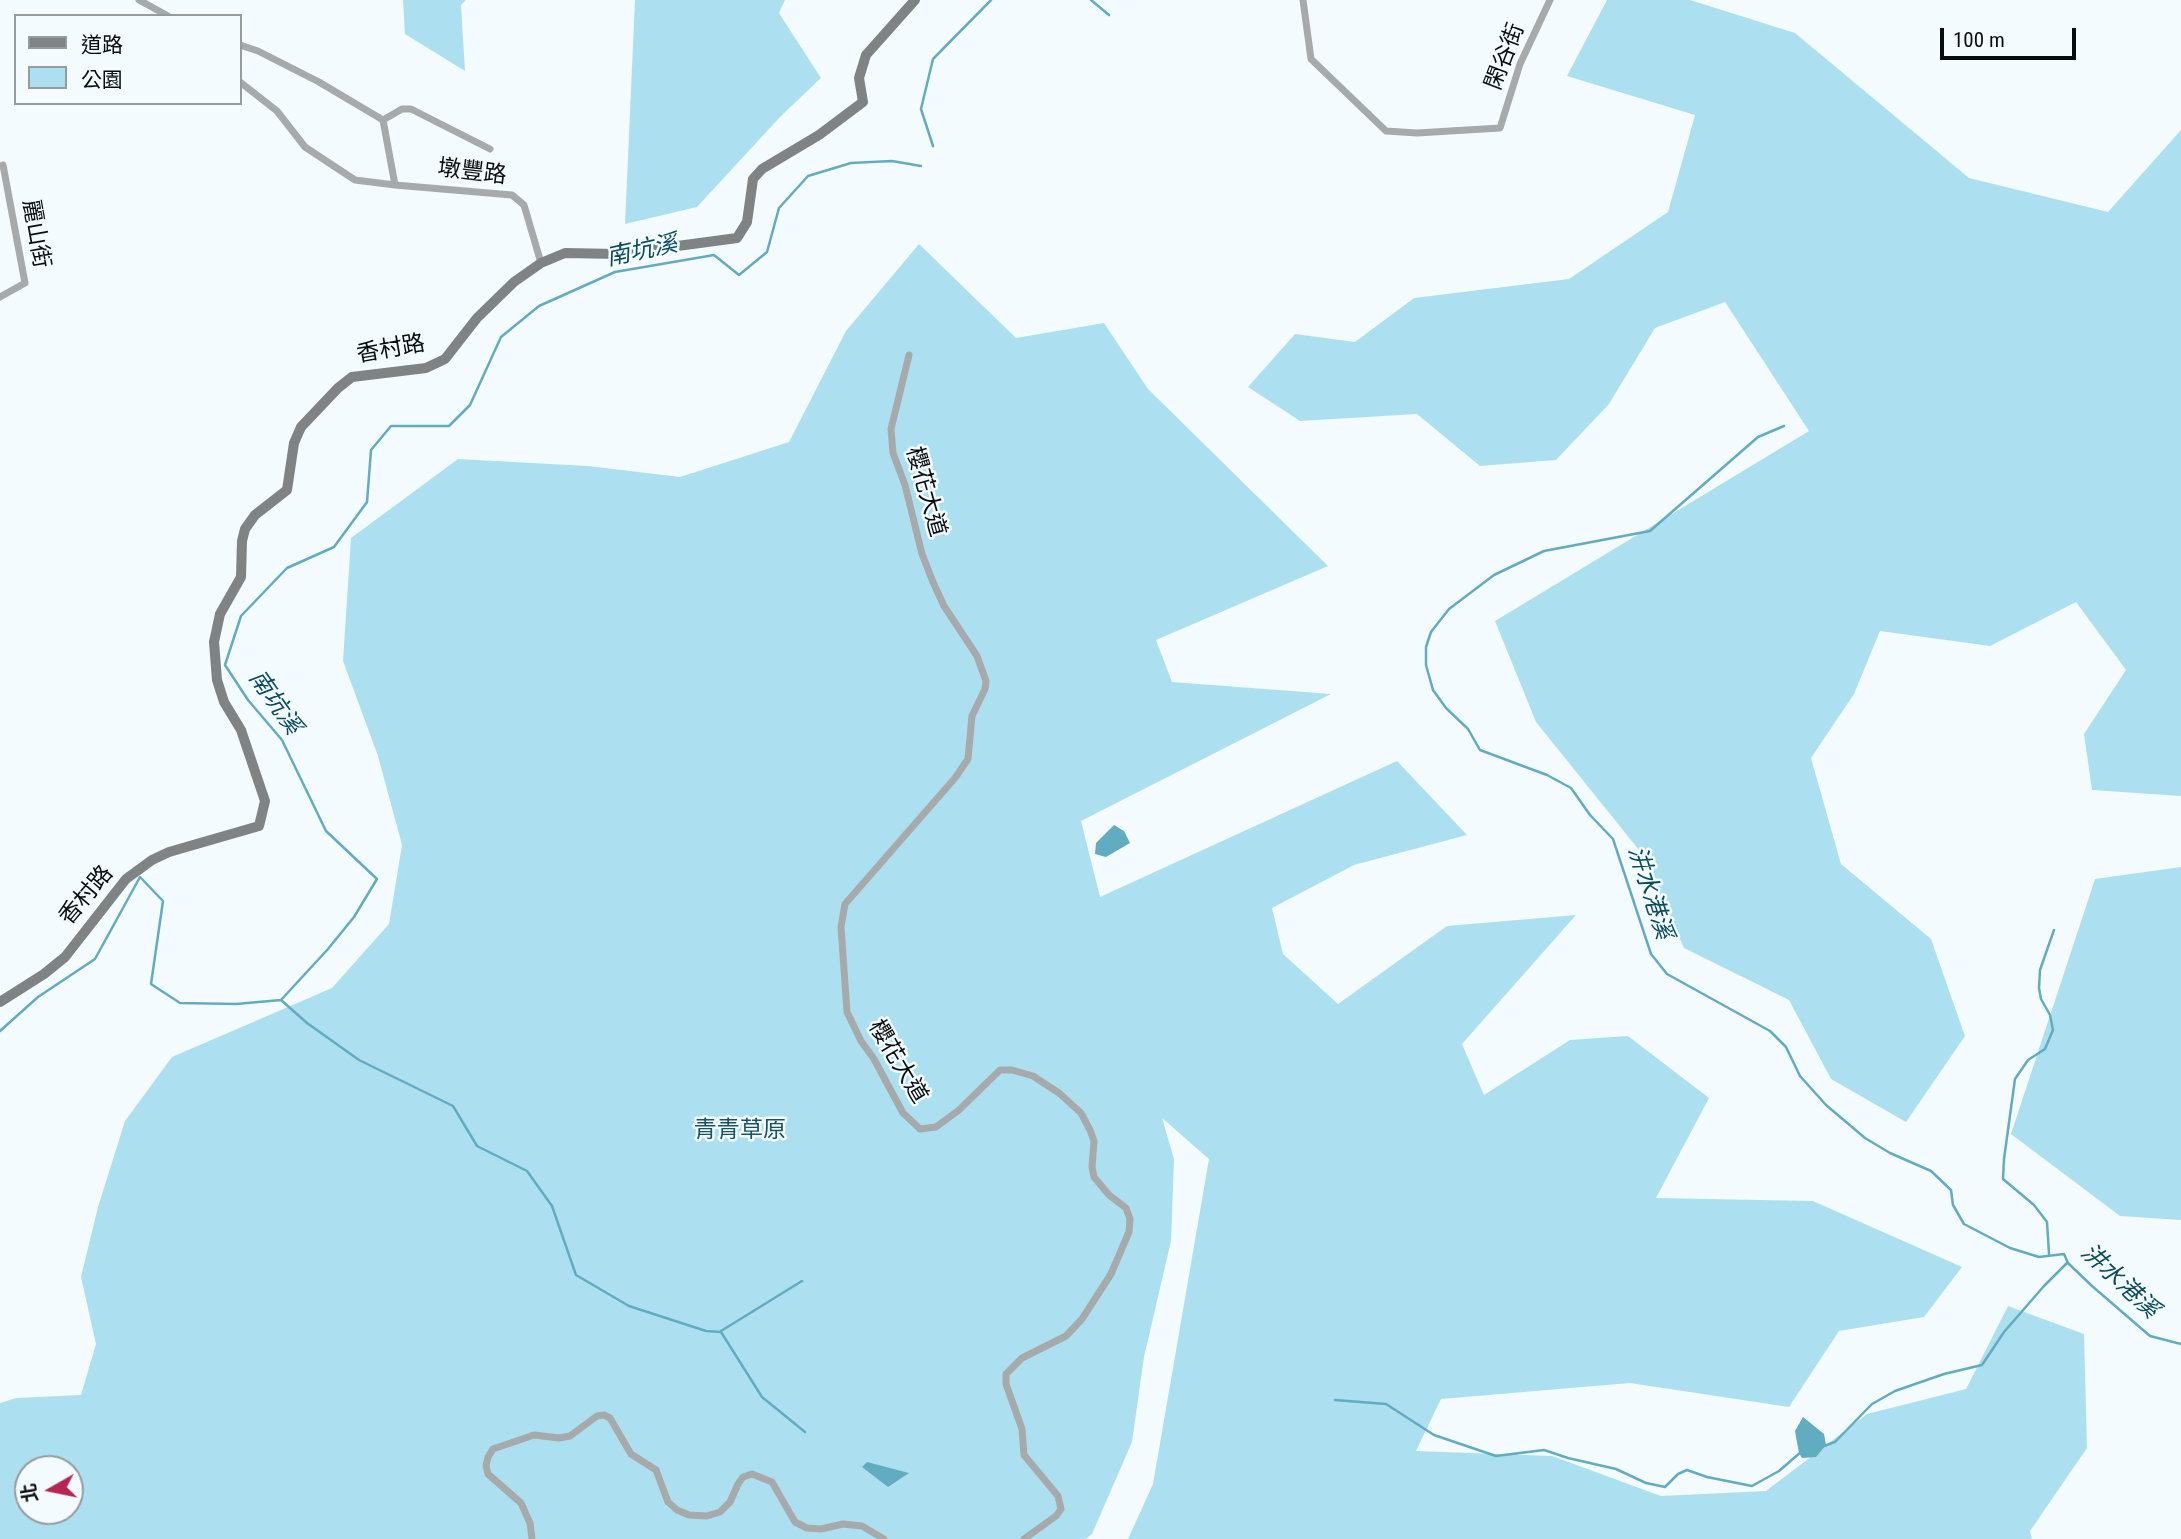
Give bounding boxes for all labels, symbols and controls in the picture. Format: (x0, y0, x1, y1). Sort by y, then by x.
legend (14, 14, 242, 105)
scale bar (1943, 14, 2080, 58)
street label: 閑谷街 (1481, 20, 1531, 94)
text: 100 m (1953, 28, 2005, 52)
text: 道路 (81, 33, 123, 57)
text: 公園 (81, 68, 123, 92)
street label: 墩豐路 (436, 155, 508, 191)
street label: 麗山街 (15, 198, 55, 270)
water label: 南坑溪 (604, 230, 680, 274)
street label: 香村路 (355, 330, 427, 370)
street label: 櫻花大道 (899, 444, 951, 540)
water label: 南坑溪 (242, 665, 306, 741)
water label: 汫水港溪 (1620, 843, 1678, 943)
street label: 香村路 (54, 861, 120, 931)
street label: 櫻花大道 (861, 1015, 933, 1109)
park label: 青青草原 (694, 1117, 786, 1145)
water label: 汫水港溪 (2074, 1239, 2164, 1325)
north arrow (14, 1455, 84, 1525)
text: 北 (17, 1482, 43, 1504)

